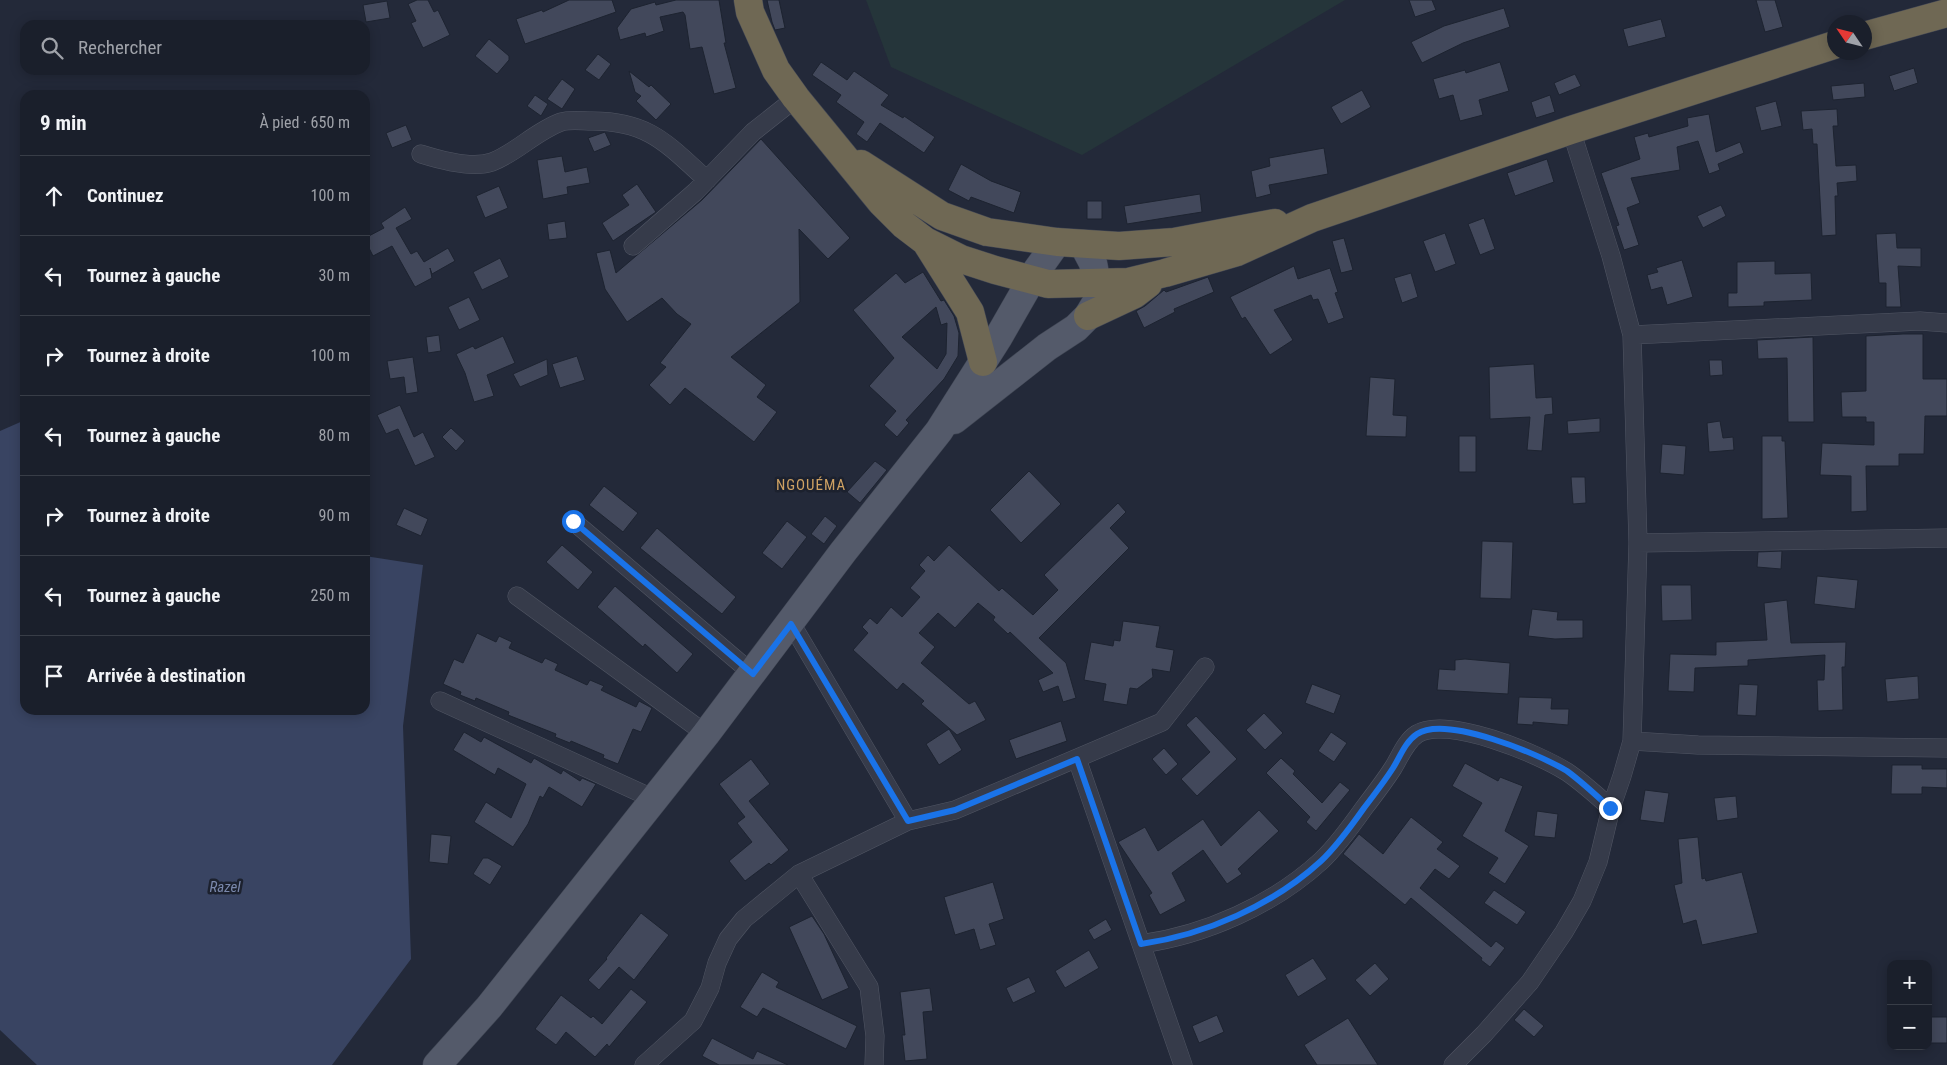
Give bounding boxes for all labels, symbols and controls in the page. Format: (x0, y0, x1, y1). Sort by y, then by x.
north arrow (1827, 15, 1872, 60)
search box (20, 20, 370, 75)
icon: search (38, 34, 66, 62)
text: Rechercher (78, 36, 162, 59)
text: 9 min (40, 111, 87, 135)
text: À pied · 650 m (259, 113, 350, 132)
icon: ahead (40, 182, 68, 210)
text: Continuez (87, 184, 164, 207)
text: 100 m (311, 186, 350, 205)
icon: left (40, 262, 68, 290)
text: Tournez à gauche (87, 264, 220, 287)
text: 30 m (318, 266, 350, 285)
icon: right (40, 342, 68, 370)
text: Tournez à droite (87, 344, 210, 367)
text: 100 m (311, 346, 350, 365)
icon: left (40, 422, 68, 450)
text: Tournez à gauche (87, 424, 220, 447)
text: 80 m (318, 426, 350, 445)
district label: NGOUÉMA (776, 476, 846, 494)
icon: right (40, 502, 68, 530)
text: Tournez à droite (87, 504, 210, 527)
text: 90 m (318, 506, 350, 525)
route start (562, 510, 585, 533)
icon: left (40, 582, 68, 610)
text: Tournez à gauche (87, 584, 220, 607)
text: 250 m (311, 586, 350, 605)
icon: arrive (40, 662, 68, 690)
text: Arrivée à destination (87, 664, 246, 687)
route end (1599, 797, 1622, 820)
water label: Razel (209, 878, 241, 896)
map controls (1887, 960, 1932, 1050)
button: + (1887, 960, 1932, 1005)
button: − (1887, 1005, 1932, 1050)

